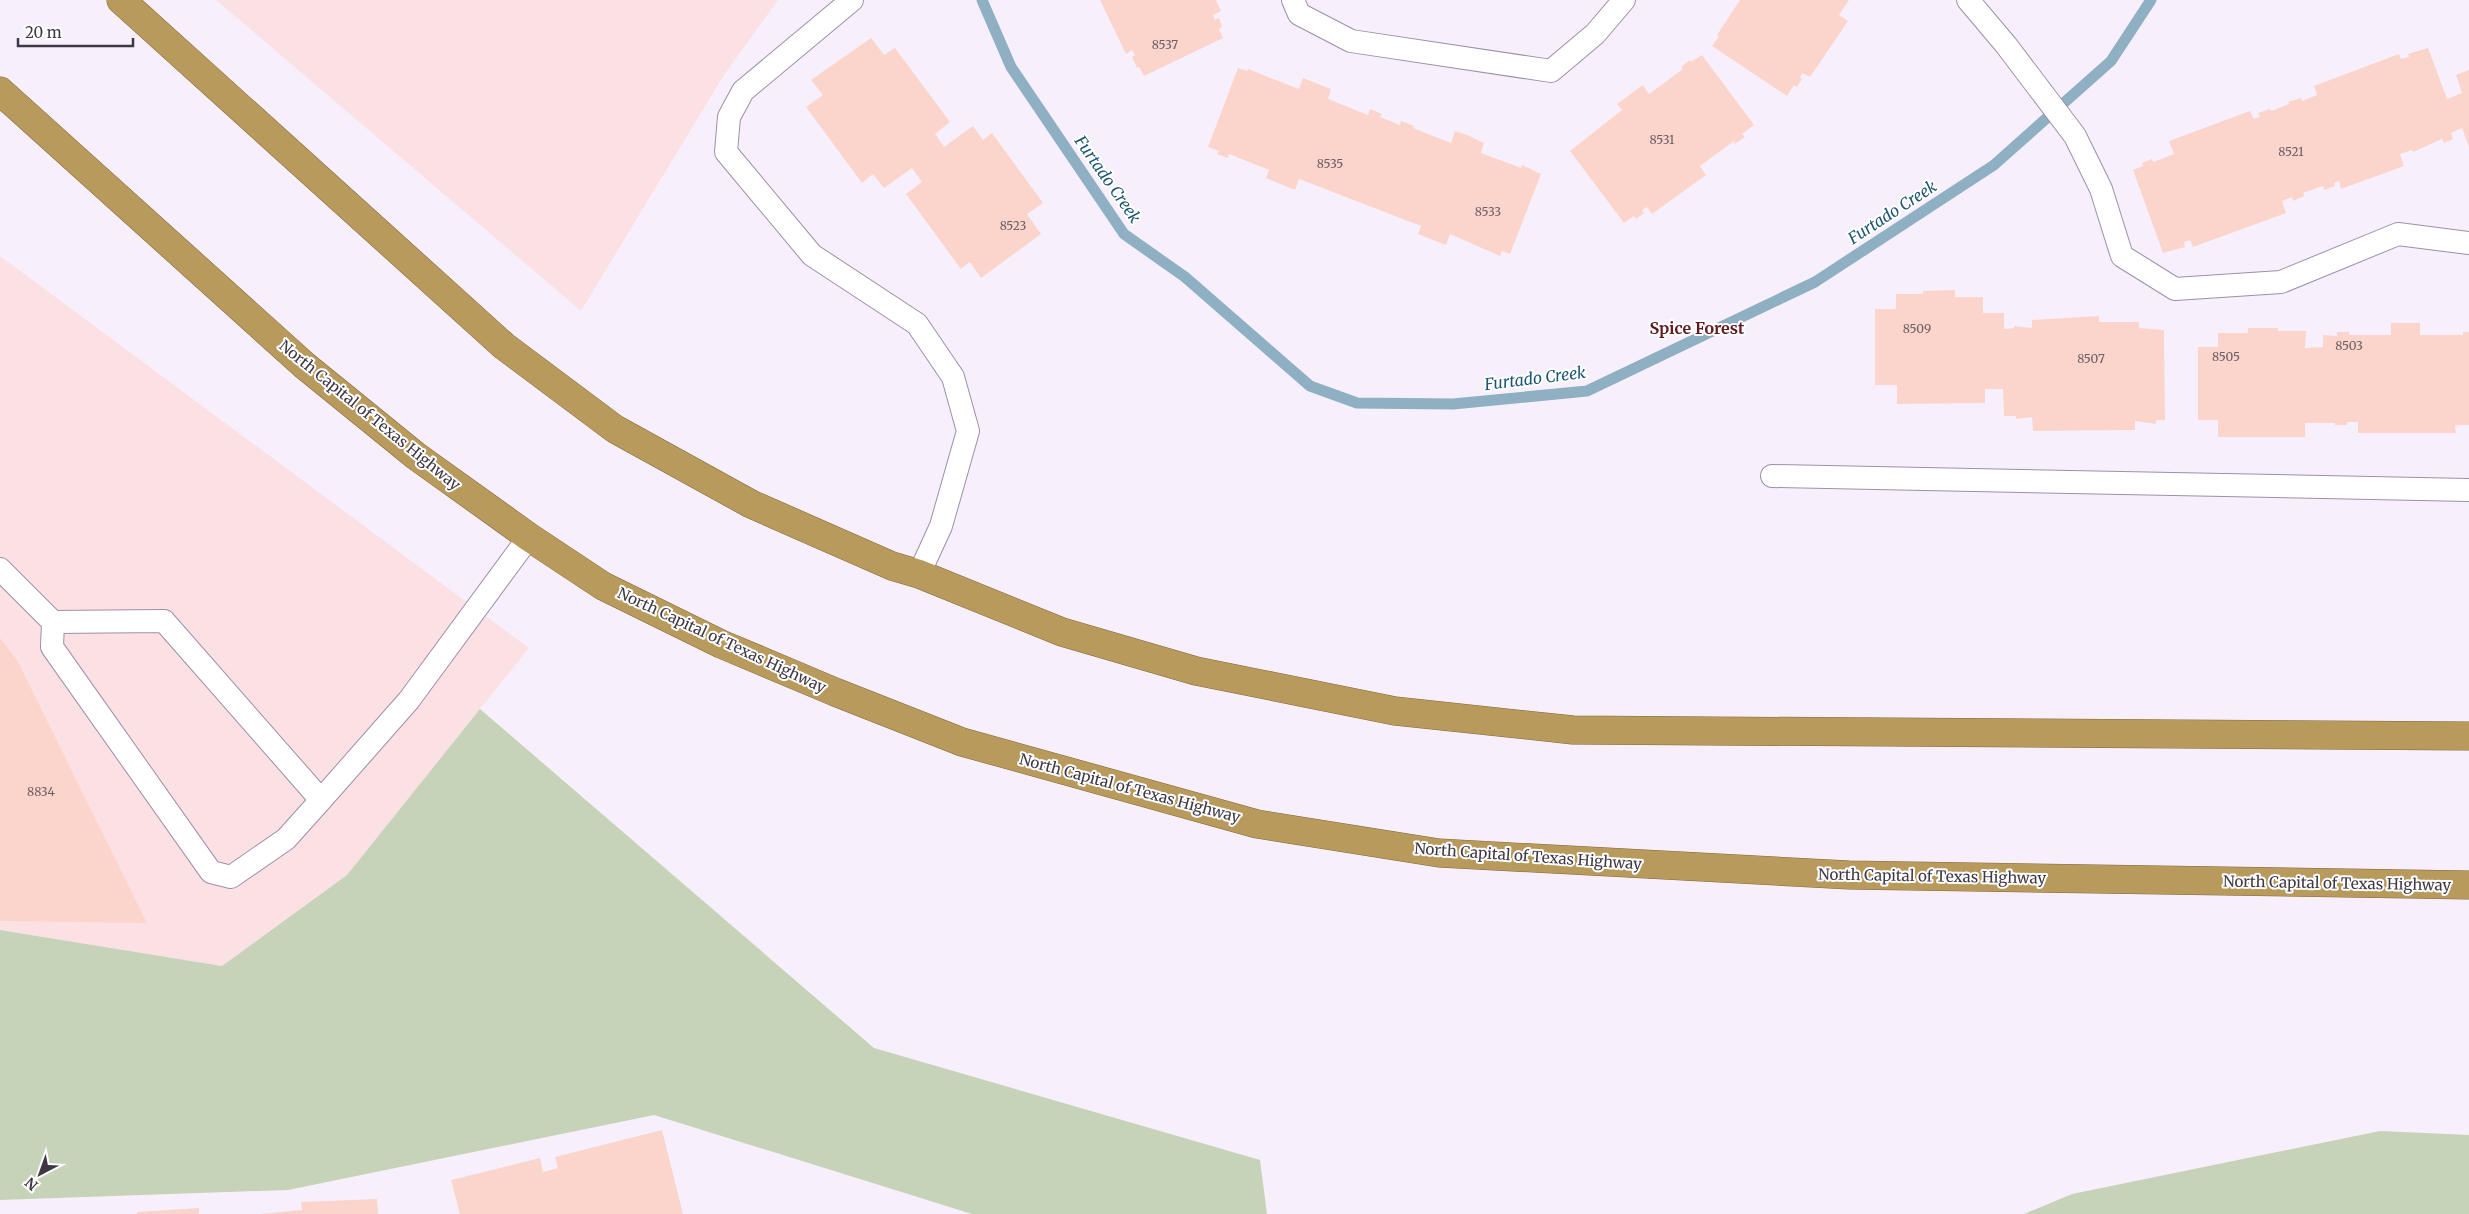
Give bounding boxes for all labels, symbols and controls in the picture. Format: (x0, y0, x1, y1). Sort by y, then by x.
scale bar (18, 15, 132, 47)
text: 20 m (25, 23, 62, 42)
house number: 8537 (1152, 37, 1178, 52)
water label: Furtado Creek (1070, 131, 1145, 227)
house number: 8531 (1650, 132, 1675, 147)
house number: 8521 (2278, 144, 2304, 159)
house number: 8535 (1317, 156, 1343, 171)
water label: Furtado Creek (1843, 176, 1940, 249)
house number: 8533 (1475, 204, 1501, 219)
house number: 8523 (1000, 218, 1026, 233)
district label: Spice Forest (1650, 318, 1745, 338)
house number: 8509 (1903, 321, 1931, 336)
street label: North Capital of Texas Highway (275, 336, 465, 494)
house number: 8503 (2335, 338, 2363, 353)
house number: 8505 (2212, 349, 2240, 364)
house number: 8507 (2077, 351, 2105, 366)
water label: Furtado Creek (1482, 362, 1587, 394)
street label: North Capital of Texas Highway (615, 583, 830, 697)
street label: North Capital of Texas Highway (1017, 749, 1243, 827)
house number: 8834 (27, 784, 56, 799)
street label: North Capital of Texas Highway (1414, 839, 1643, 873)
street label: North Capital of Texas Highway (1818, 865, 2046, 887)
street label: North Capital of Texas Highway (2223, 872, 2451, 894)
north arrow (15, 1149, 65, 1199)
text: N (21, 1173, 42, 1194)

